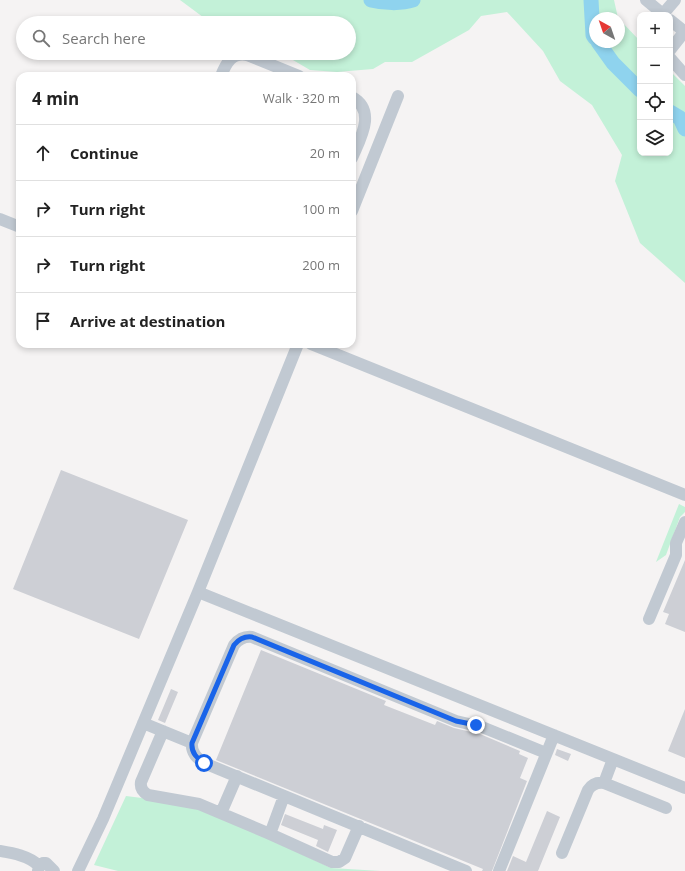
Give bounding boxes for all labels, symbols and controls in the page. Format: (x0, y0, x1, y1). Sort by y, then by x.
north arrow (589, 12, 625, 48)
map controls (637, 12, 673, 156)
button: + (637, 12, 673, 48)
search box (16, 16, 356, 60)
icon: search (30, 27, 52, 49)
text: Search here (62, 28, 146, 48)
button: − (637, 48, 673, 84)
button: locate (637, 84, 673, 120)
text: 4 min (32, 87, 79, 110)
text: Walk · 320 m (263, 89, 340, 107)
button: layers (637, 120, 673, 156)
icon: ahead (32, 142, 54, 164)
text: Continue (70, 143, 138, 163)
text: 20 m (310, 144, 340, 162)
icon: right (32, 198, 54, 220)
text: Turn right (70, 199, 145, 219)
text: 100 m (302, 200, 340, 218)
icon: right (32, 254, 54, 276)
text: Turn right (70, 255, 145, 275)
text: 200 m (302, 256, 340, 274)
icon: arrive (32, 310, 54, 332)
text: Arrive at destination (70, 311, 225, 331)
route end (467, 716, 485, 734)
route start (195, 754, 213, 772)

